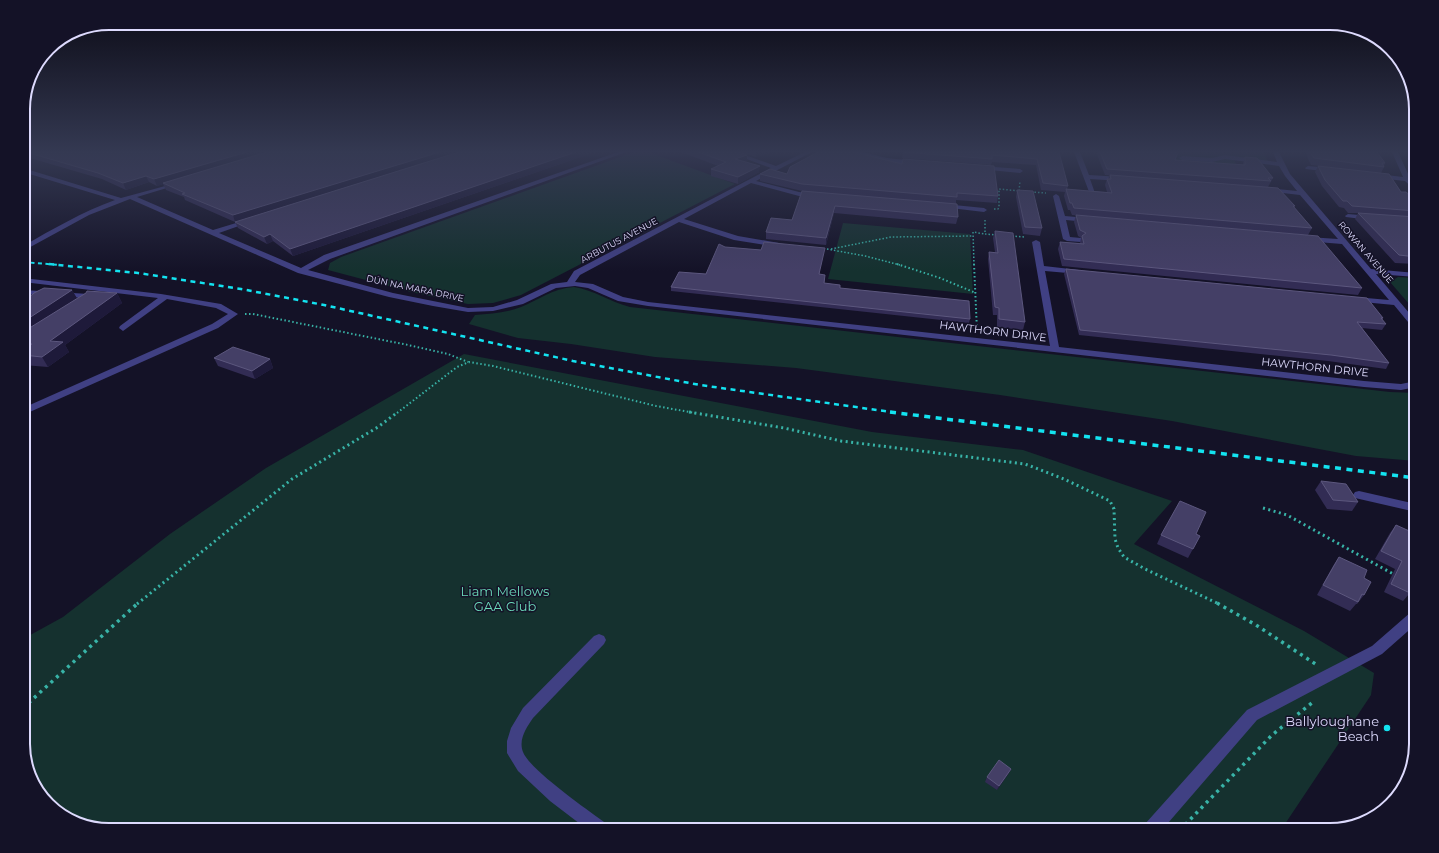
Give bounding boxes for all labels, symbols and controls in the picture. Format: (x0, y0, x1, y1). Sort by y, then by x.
street label: ARBUTUS AVENUE (579, 215, 659, 265)
street label: ROWAN AVENUE (1336, 219, 1396, 285)
street label: DÚN NA MARA DRIVE (365, 272, 465, 304)
street label: HAWTHORN DRIVE (939, 317, 1047, 345)
street label: HAWTHORN DRIVE (1261, 354, 1369, 380)
park label: Liam Mellows GAA Club (461, 583, 549, 614)
place label: Ballyloughane Beach (1285, 713, 1379, 744)
marker: Ballyloughane Beach (1382, 723, 1392, 733)

